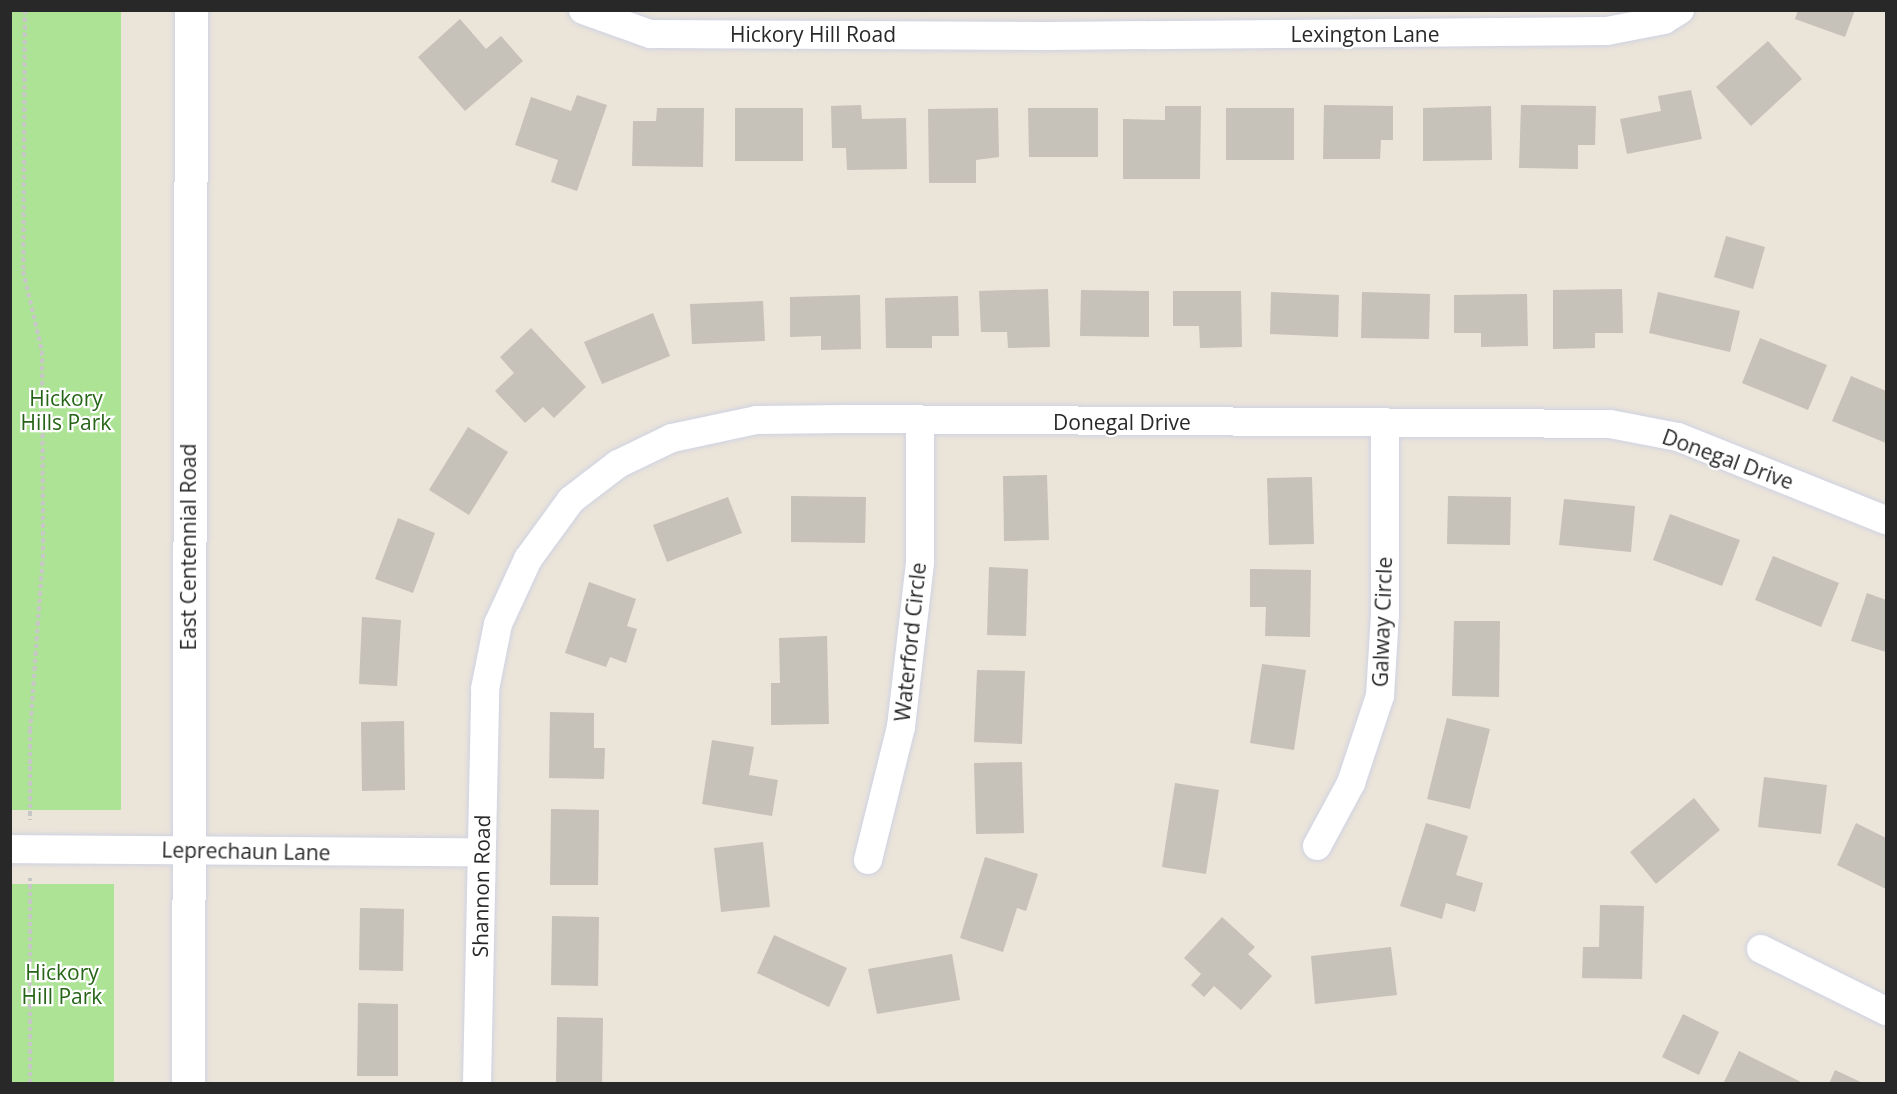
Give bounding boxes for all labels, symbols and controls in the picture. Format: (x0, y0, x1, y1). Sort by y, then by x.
street label: Hickory Hill Road (730, 21, 896, 47)
street label: Lexington Lane (1290, 21, 1440, 47)
park label: Hickory Hills Park (21, 385, 111, 435)
street label: Donegal Drive (1053, 409, 1191, 435)
street label: Donegal Drive (1659, 424, 1797, 494)
street label: East Centennial Road (175, 443, 201, 651)
street label: Galway Circle (1367, 556, 1397, 688)
street label: Waterford Circle (889, 561, 931, 723)
street label: Shannon Road (467, 814, 495, 958)
street label: Leprechaun Lane (161, 837, 331, 865)
park label: Hickory Hill Park (22, 959, 102, 1009)

